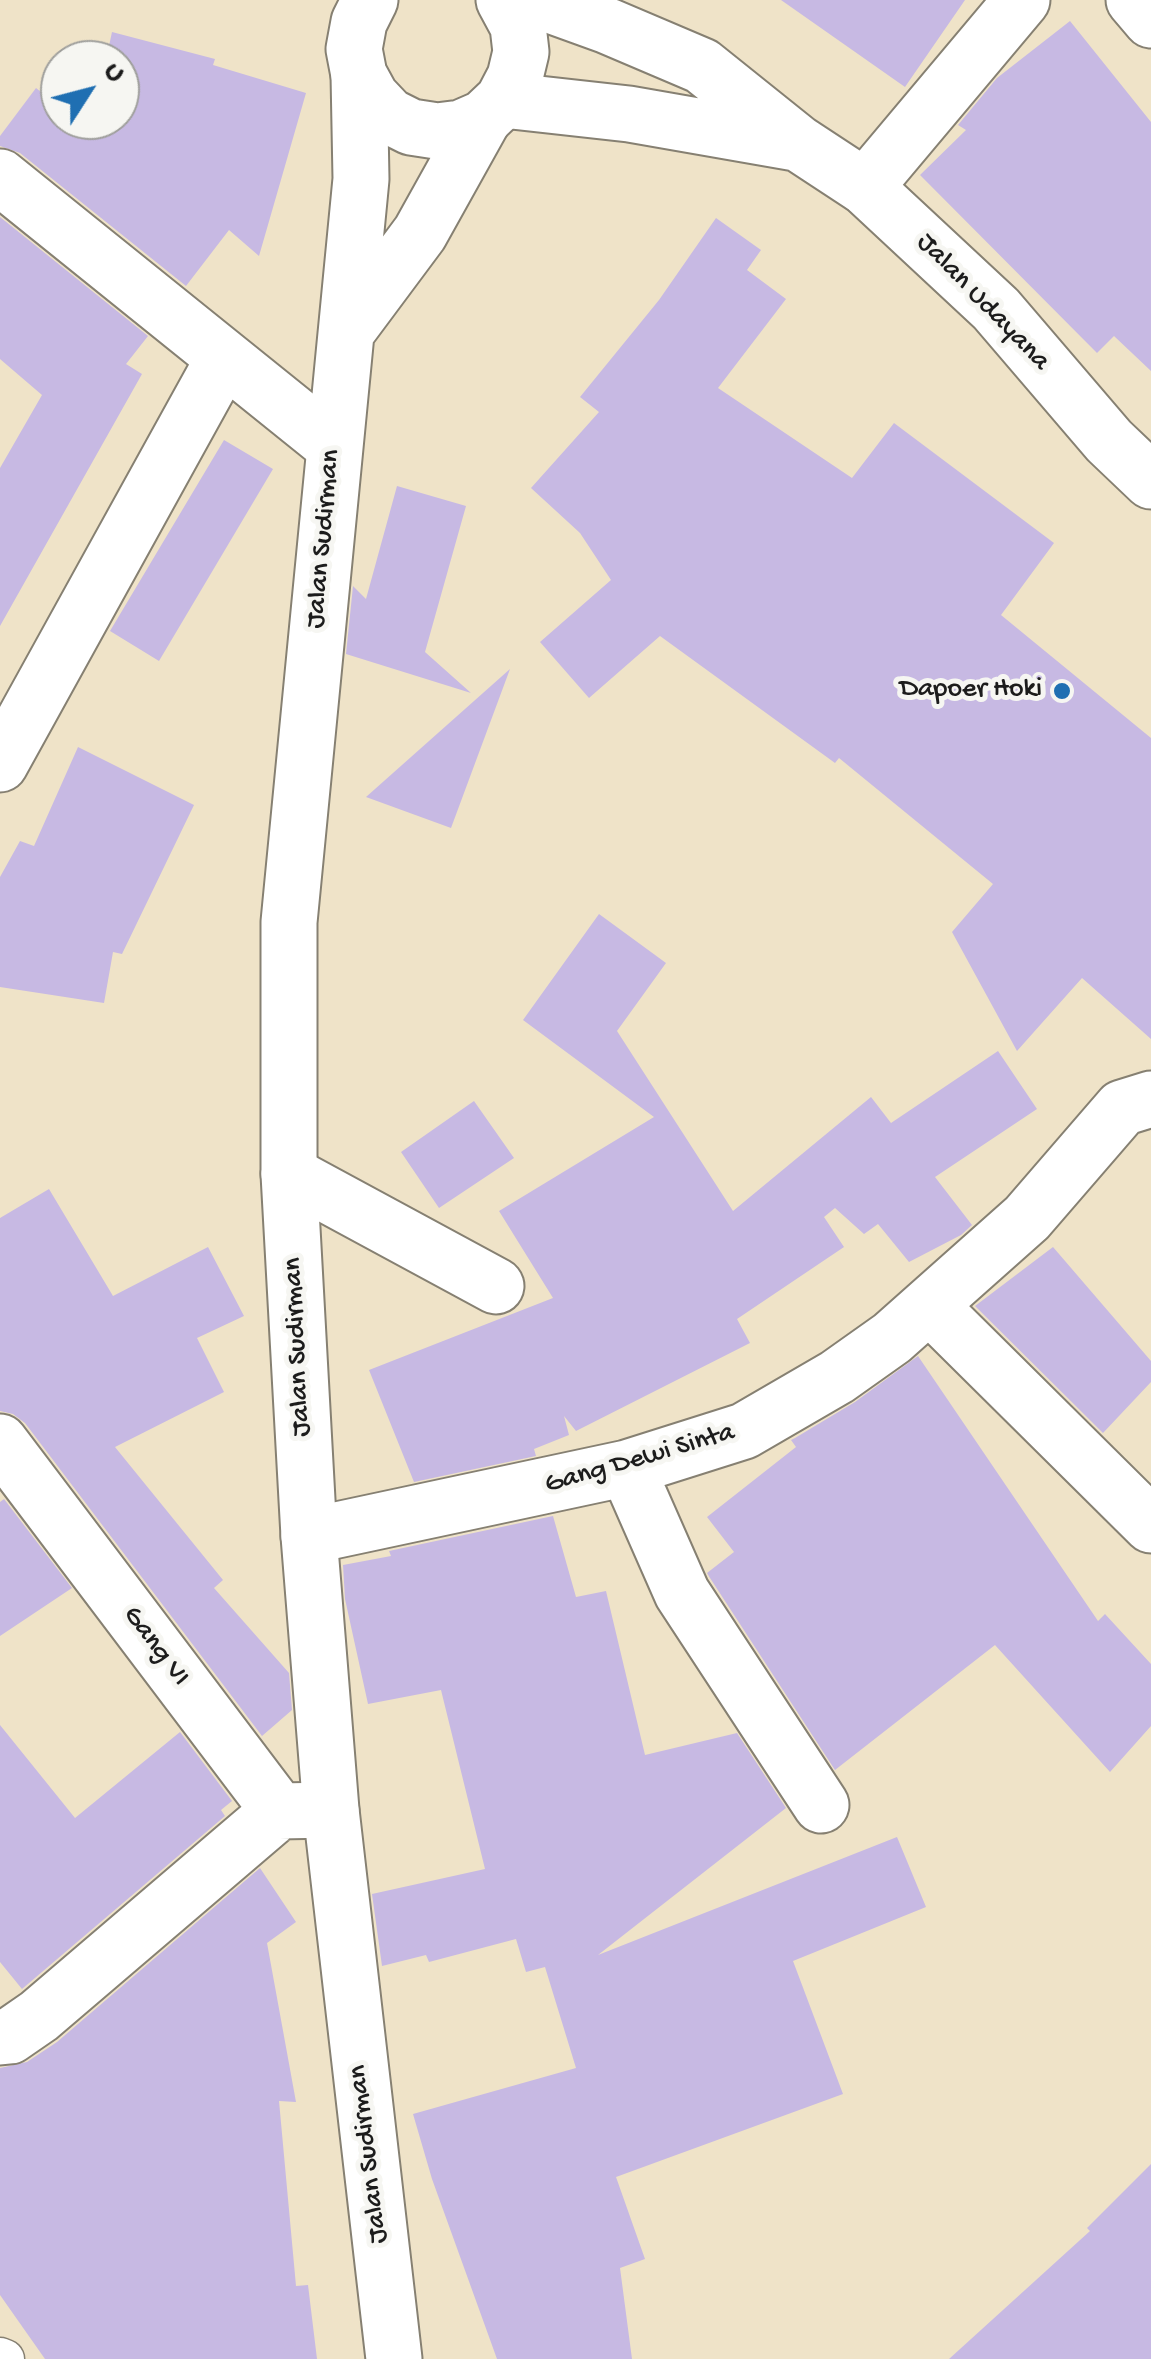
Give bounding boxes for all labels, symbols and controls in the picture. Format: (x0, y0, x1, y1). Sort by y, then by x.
north arrow (40, 40, 140, 140)
text: U (95, 57, 131, 89)
street label: Jalan Udayana (908, 227, 1056, 379)
street label: Jalan Sudirman (300, 448, 350, 630)
place label: Dapoer Hoki (900, 674, 1042, 708)
marker: Dapoer Hoki (1051, 680, 1073, 702)
street label: Jalan Sudirman (278, 1257, 320, 1437)
street label: Gang Dewi Sinta (541, 1417, 739, 1503)
street label: Gang VI (114, 1600, 196, 1694)
street label: Jalan Sudirman (342, 2063, 398, 2245)

